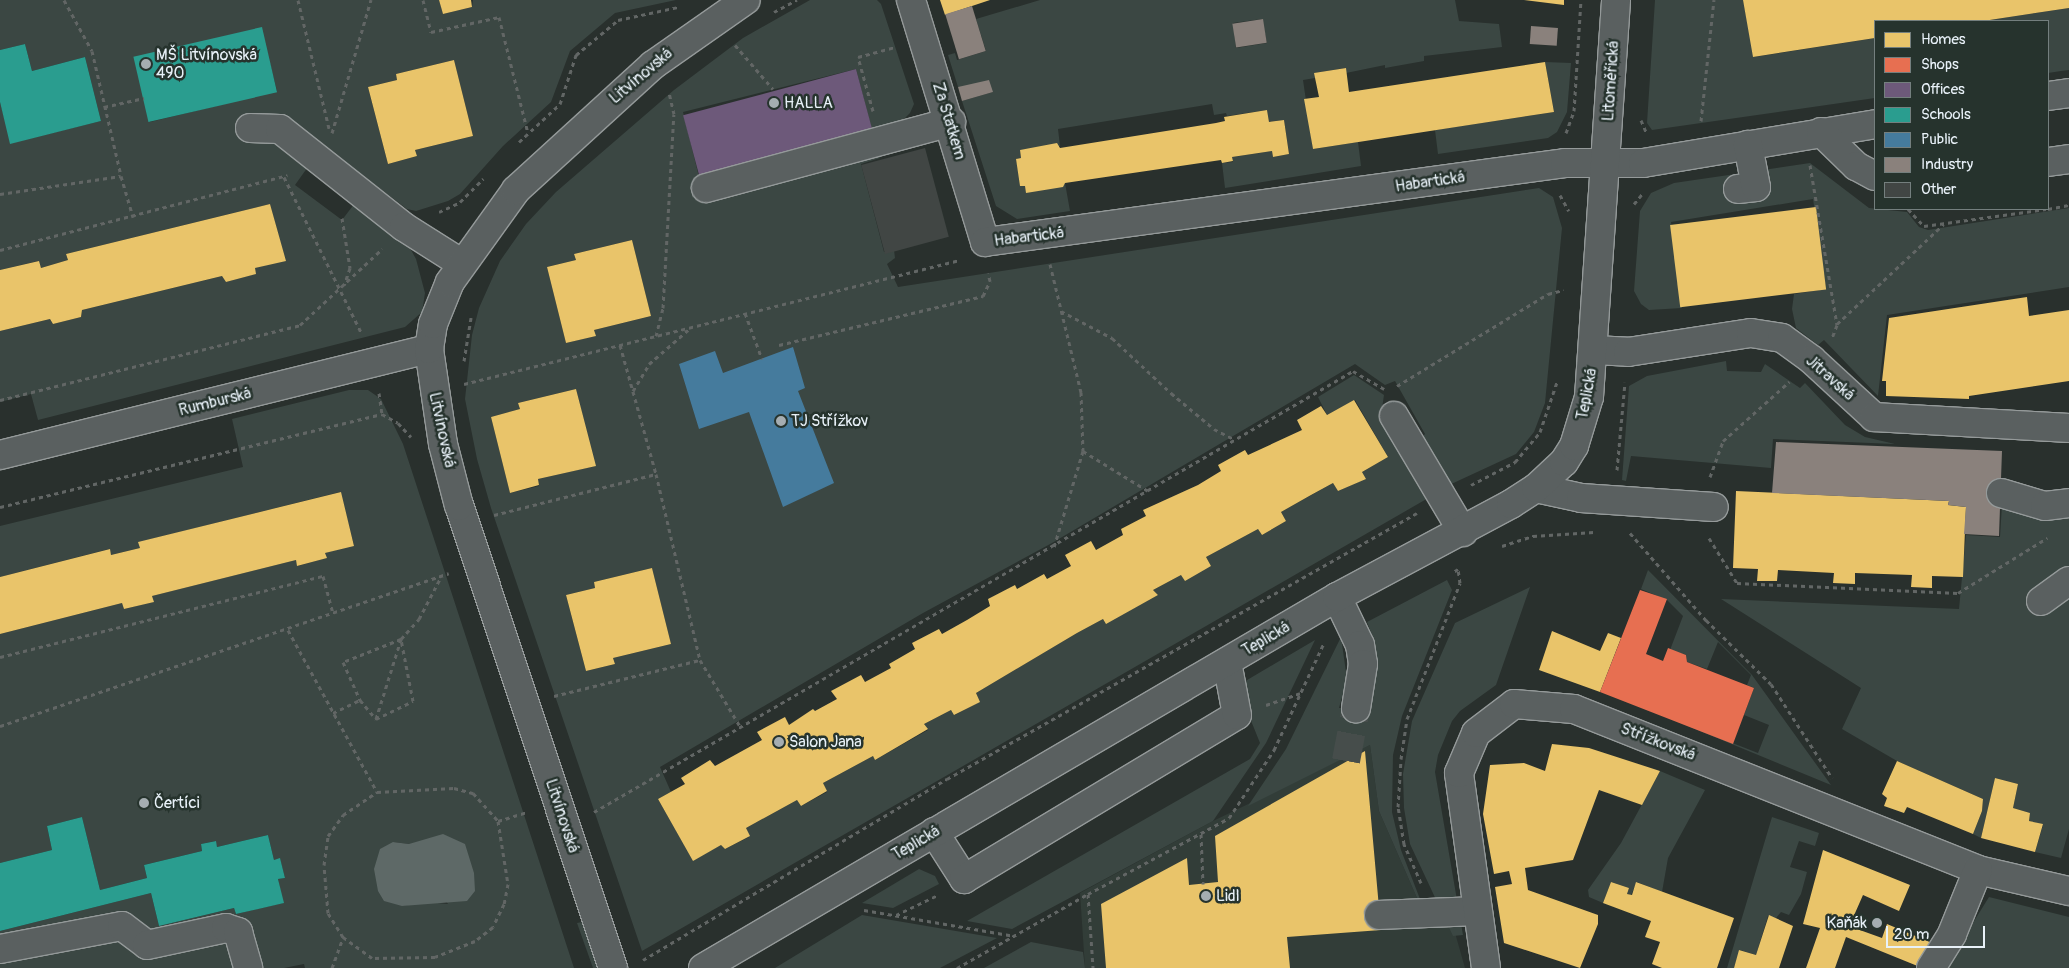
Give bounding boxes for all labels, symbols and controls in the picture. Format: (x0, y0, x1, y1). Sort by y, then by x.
legend (1874, 20, 2049, 210)
text: Homes (1921, 30, 1966, 49)
street label: Litoměřická (1599, 40, 1623, 122)
street label: Litvínovská (606, 44, 676, 108)
place label: MŠ Litvínovská 490 (156, 45, 257, 83)
text: Shops (1921, 55, 1959, 74)
marker: MŠ Litvínovská 490 (140, 58, 152, 70)
street label: Za Statkem (928, 80, 970, 162)
text: Offices (1921, 80, 1965, 99)
place label: HALLA (784, 93, 833, 113)
marker: HALLA (768, 97, 780, 109)
text: Schools (1921, 105, 1971, 124)
text: Public (1921, 130, 1958, 149)
text: Industry (1921, 155, 1973, 174)
street label: Habartická (1394, 168, 1466, 196)
text: Other (1921, 180, 1956, 199)
street label: Habartická (993, 223, 1065, 251)
street label: Jitravská (1802, 351, 1858, 405)
street label: Teplická (1573, 367, 1601, 421)
street label: Rumburská (177, 384, 253, 420)
street label: Litvínovská (425, 391, 459, 469)
place label: TJ Střížkov (791, 411, 868, 431)
marker: TJ Střížkov (775, 415, 787, 427)
street label: Teplická (1239, 618, 1293, 660)
street label: Střížkovská (1618, 719, 1698, 765)
place label: Salon Jana (789, 732, 862, 752)
marker: Salon Jana (773, 736, 785, 748)
street label: Litvínovská (541, 777, 583, 855)
place label: Čertíci (154, 793, 200, 813)
marker: Čertíci (138, 797, 150, 809)
street label: Teplická (889, 822, 943, 864)
place label: Lidl (1216, 886, 1240, 906)
marker: Lidl (1200, 890, 1212, 902)
place label: Kaňák (1827, 913, 1867, 933)
scale bar (1889, 916, 1988, 948)
marker: Kaňák (1871, 917, 1883, 929)
text: 20 m (1894, 925, 1929, 944)

